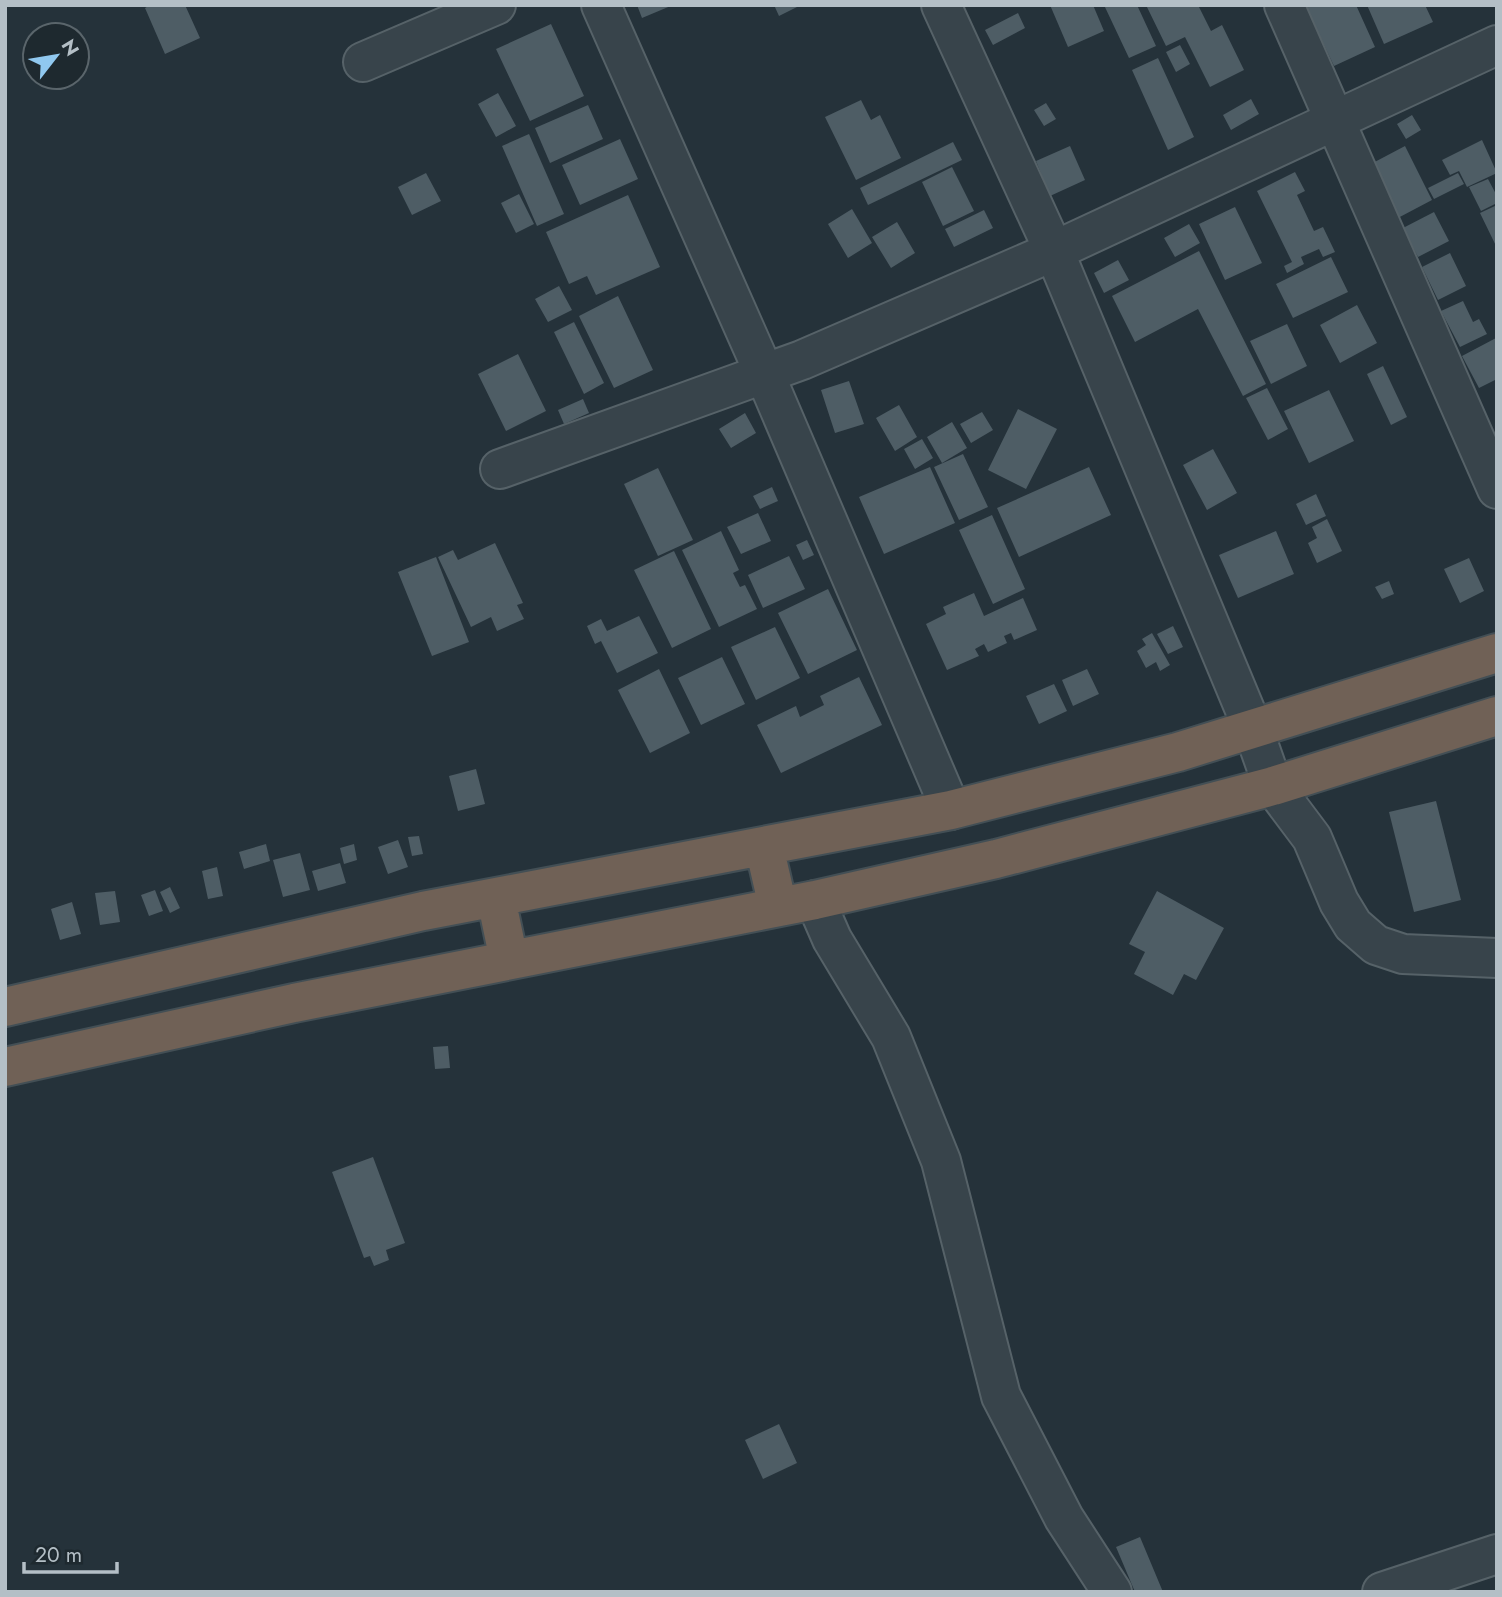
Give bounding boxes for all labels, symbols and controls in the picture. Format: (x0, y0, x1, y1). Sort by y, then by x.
north arrow (21, 21, 91, 91)
text: N (55, 34, 86, 61)
scale bar (24, 1530, 117, 1574)
text: 20 m (35, 1540, 82, 1570)

